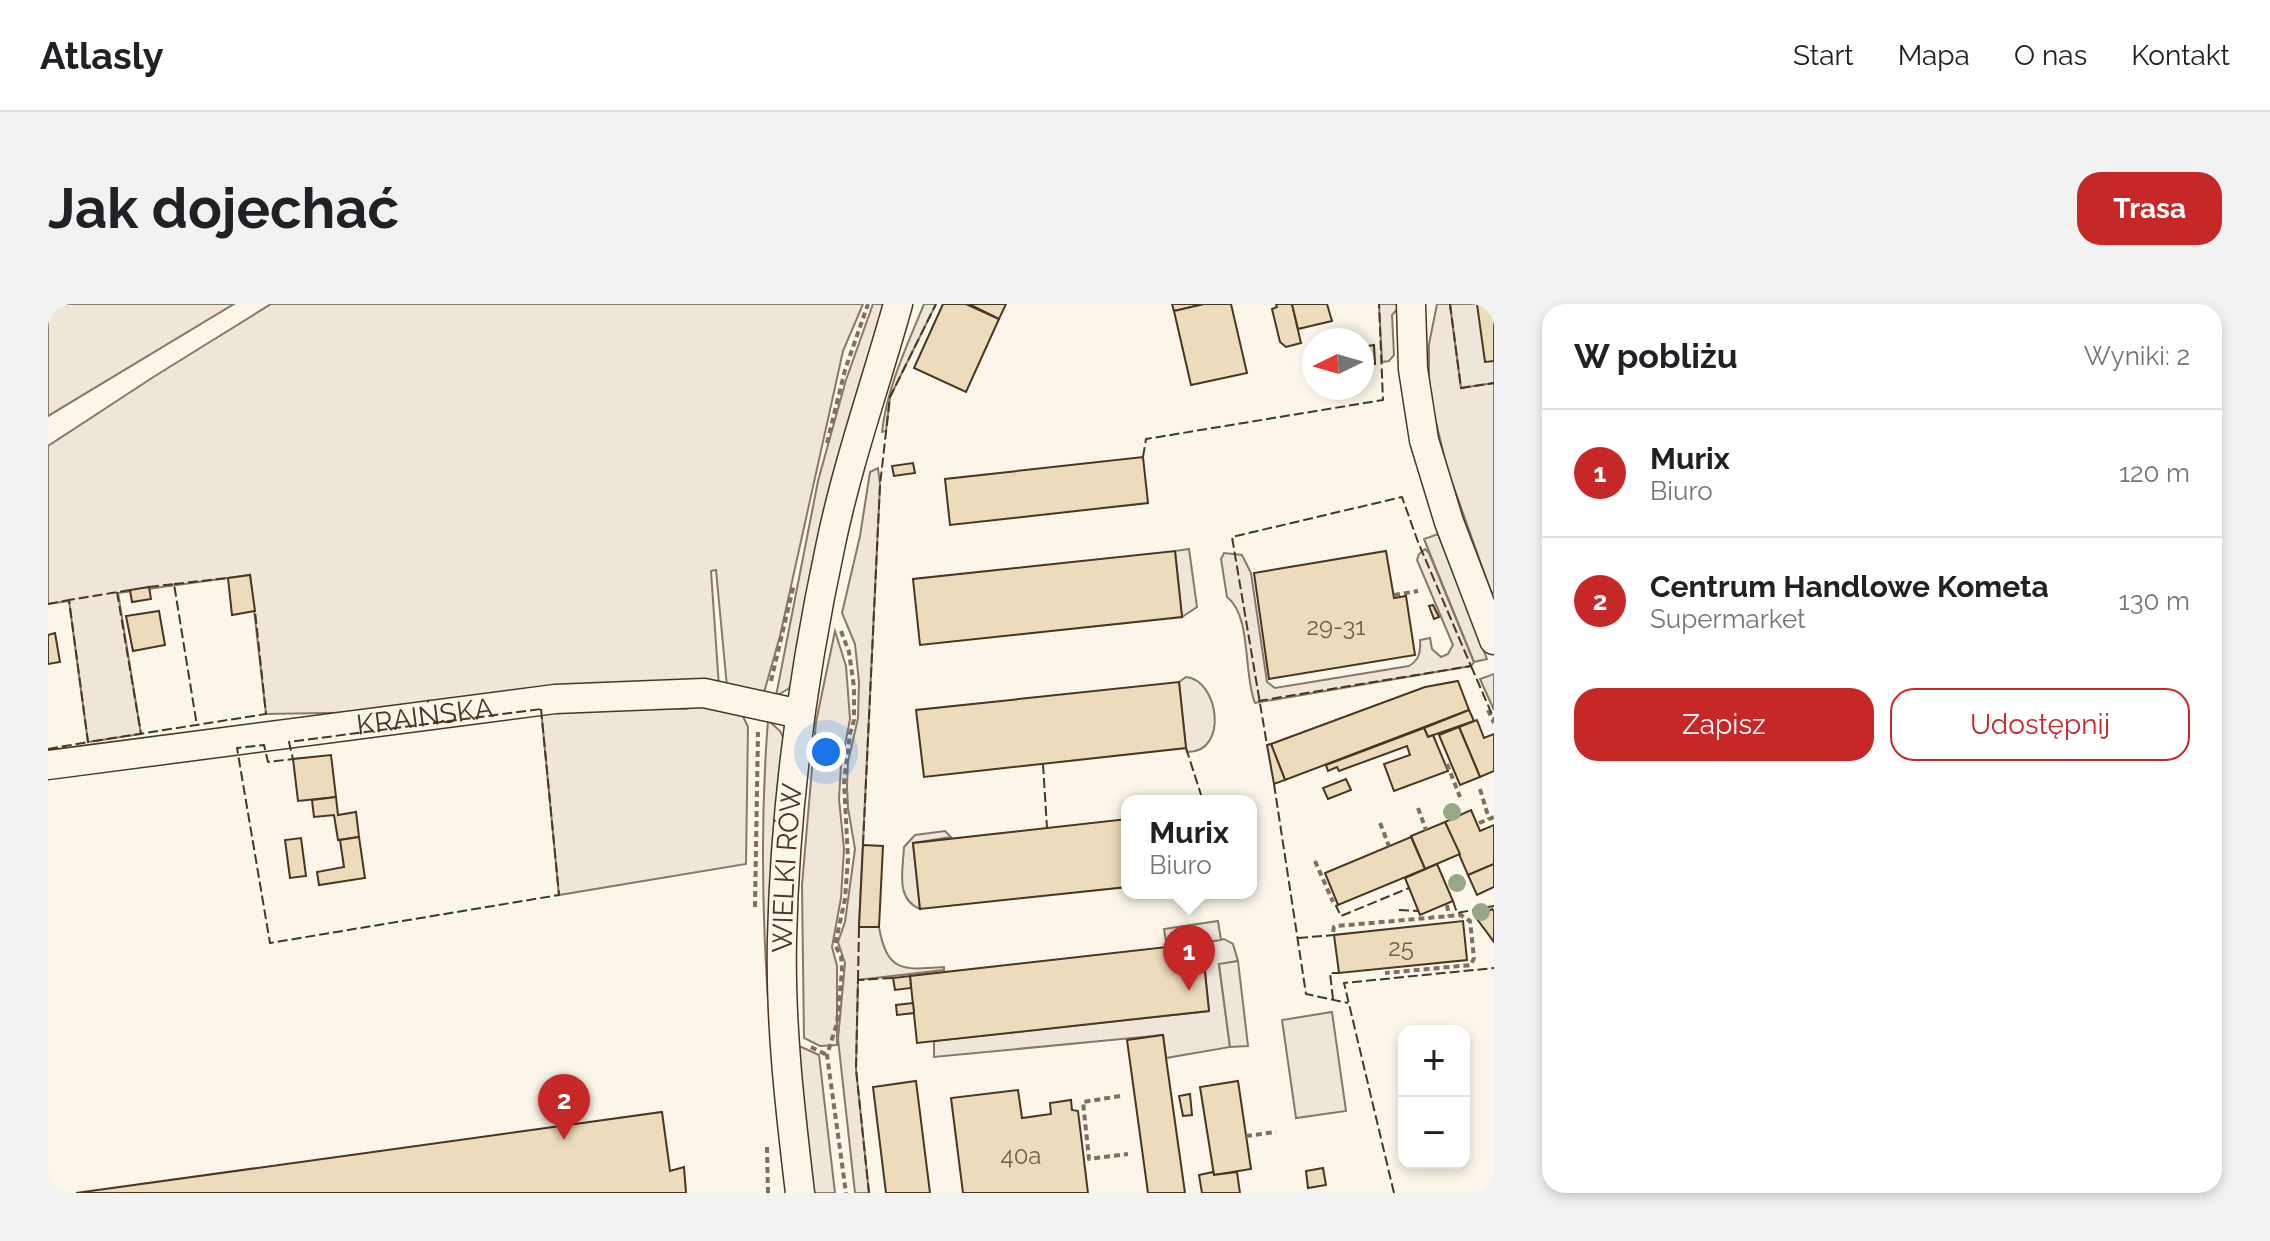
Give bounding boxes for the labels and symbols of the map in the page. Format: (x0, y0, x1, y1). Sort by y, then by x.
north arrow (1302, 328, 1374, 400)
house number: 29-31 (1307, 612, 1365, 641)
street label: KRAIŃSKA (354, 691, 495, 741)
your location (806, 732, 846, 772)
street label: WIELKI RÓW (765, 782, 808, 953)
pin: 1 (1163, 925, 1215, 991)
house number: 25 (1388, 933, 1414, 962)
pin: 2 (538, 1074, 590, 1140)
house number: 40a (1001, 1141, 1041, 1170)

